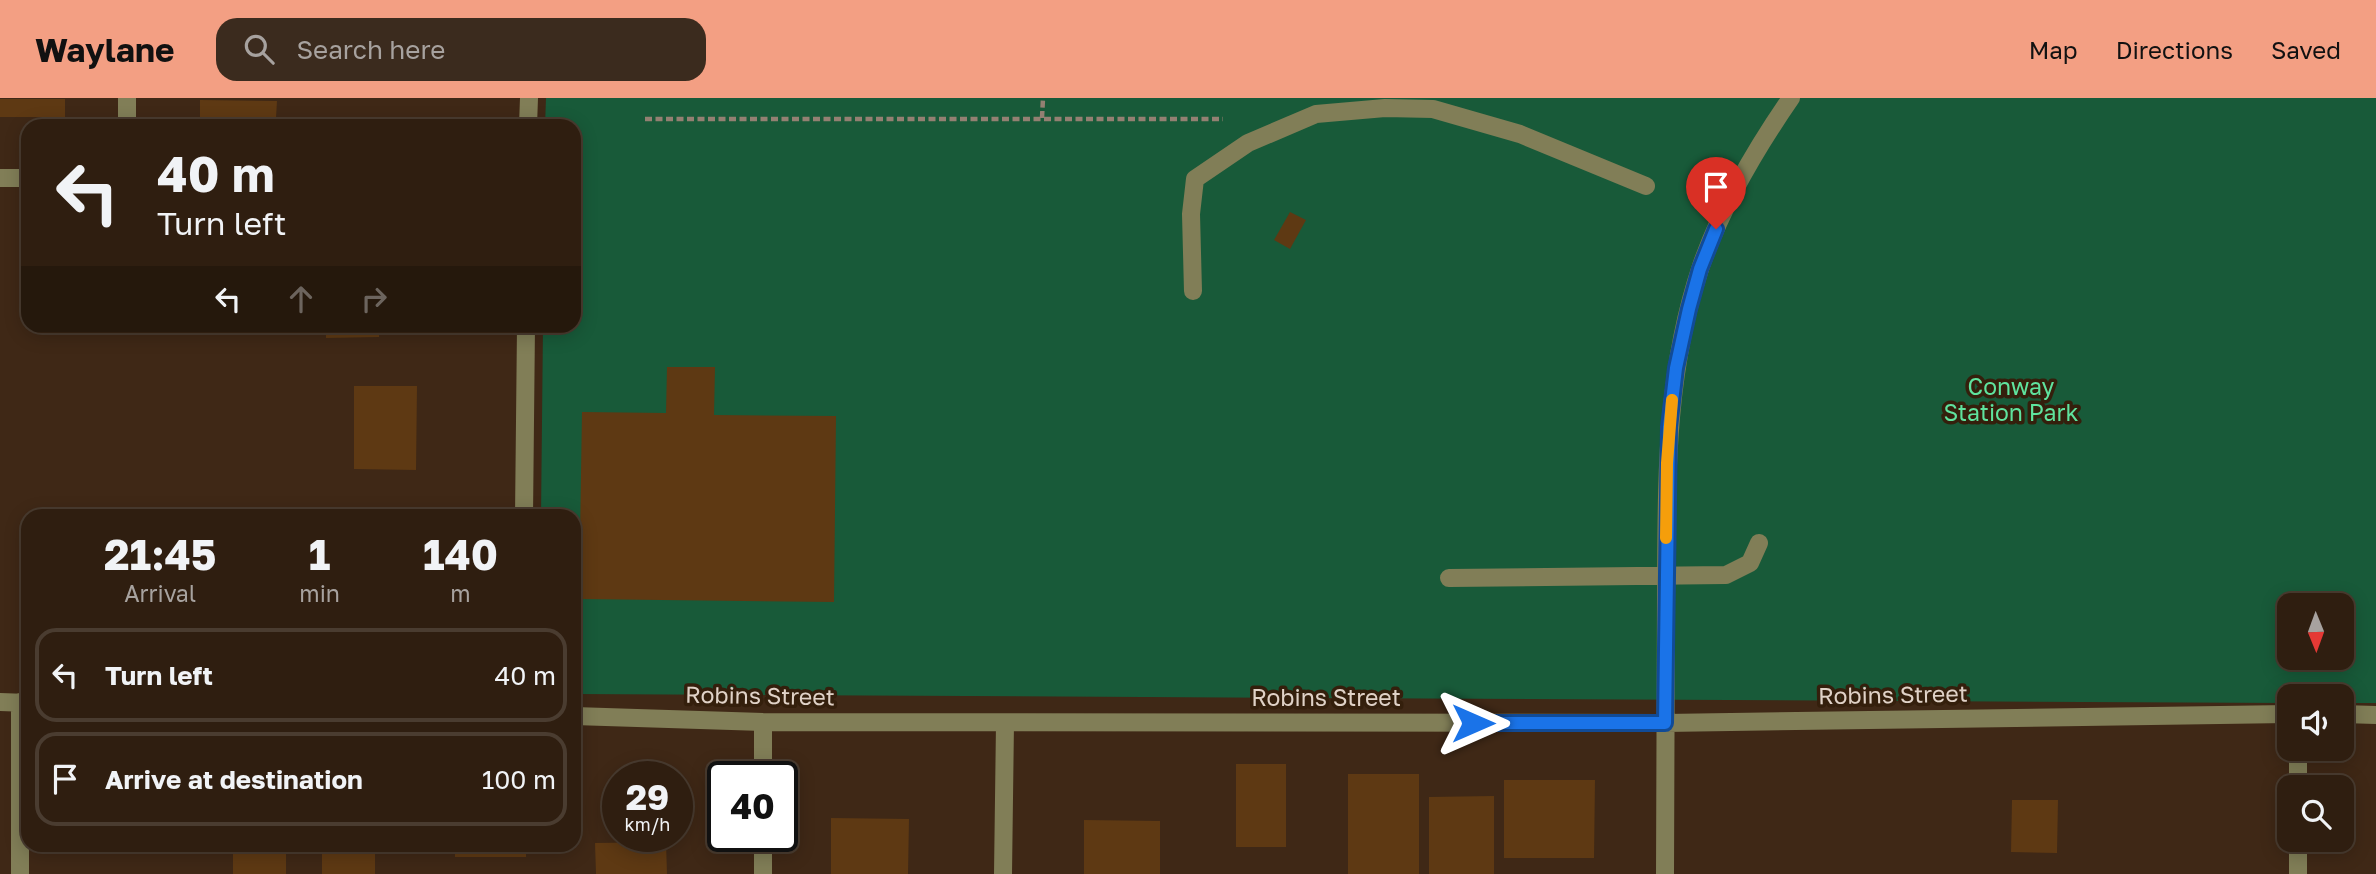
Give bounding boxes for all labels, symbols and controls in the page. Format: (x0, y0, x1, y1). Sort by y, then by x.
search box (216, 18, 706, 81)
text: Waylane (35, 30, 174, 69)
icon: search (240, 30, 278, 68)
text: Search here (296, 34, 445, 65)
text: Map (2029, 35, 2078, 64)
text: Directions (2116, 35, 2233, 64)
text: Saved (2271, 35, 2341, 64)
text: 40 m (157, 144, 275, 203)
icon: left (42, 147, 133, 238)
pin (1686, 157, 1746, 229)
icon: arrive (1697, 168, 1735, 206)
text: Turn left (157, 204, 286, 242)
icon: left (209, 280, 247, 318)
icon: ahead (282, 280, 320, 318)
icon: right (355, 280, 393, 318)
park label: Conway Station Park (1943, 372, 2079, 426)
text: 21:45 (104, 529, 216, 579)
text: 1 (309, 529, 331, 579)
text: 140 (423, 529, 498, 579)
text: Arrival (124, 579, 196, 607)
text: min (299, 579, 340, 607)
text: m (450, 579, 471, 607)
north arrow (2277, 593, 2354, 670)
map controls (2277, 593, 2354, 852)
icon: left (46, 656, 84, 694)
text: Turn left (105, 660, 213, 691)
text: 40 m (495, 660, 556, 691)
street label: Robins Street (1818, 679, 1968, 709)
street label: Robins Street (685, 680, 835, 710)
street label: Robins Street (1251, 683, 1401, 711)
button: sound (2277, 684, 2354, 761)
position arrow (1436, 686, 1510, 760)
icon: arrive (46, 760, 84, 798)
speed limit sign: 40 (707, 761, 798, 852)
text: Arrive at destination (105, 764, 363, 795)
text: 100 m (482, 764, 556, 795)
button: search (2277, 775, 2354, 852)
text: 29 (626, 776, 669, 818)
text: km/h (625, 813, 670, 835)

